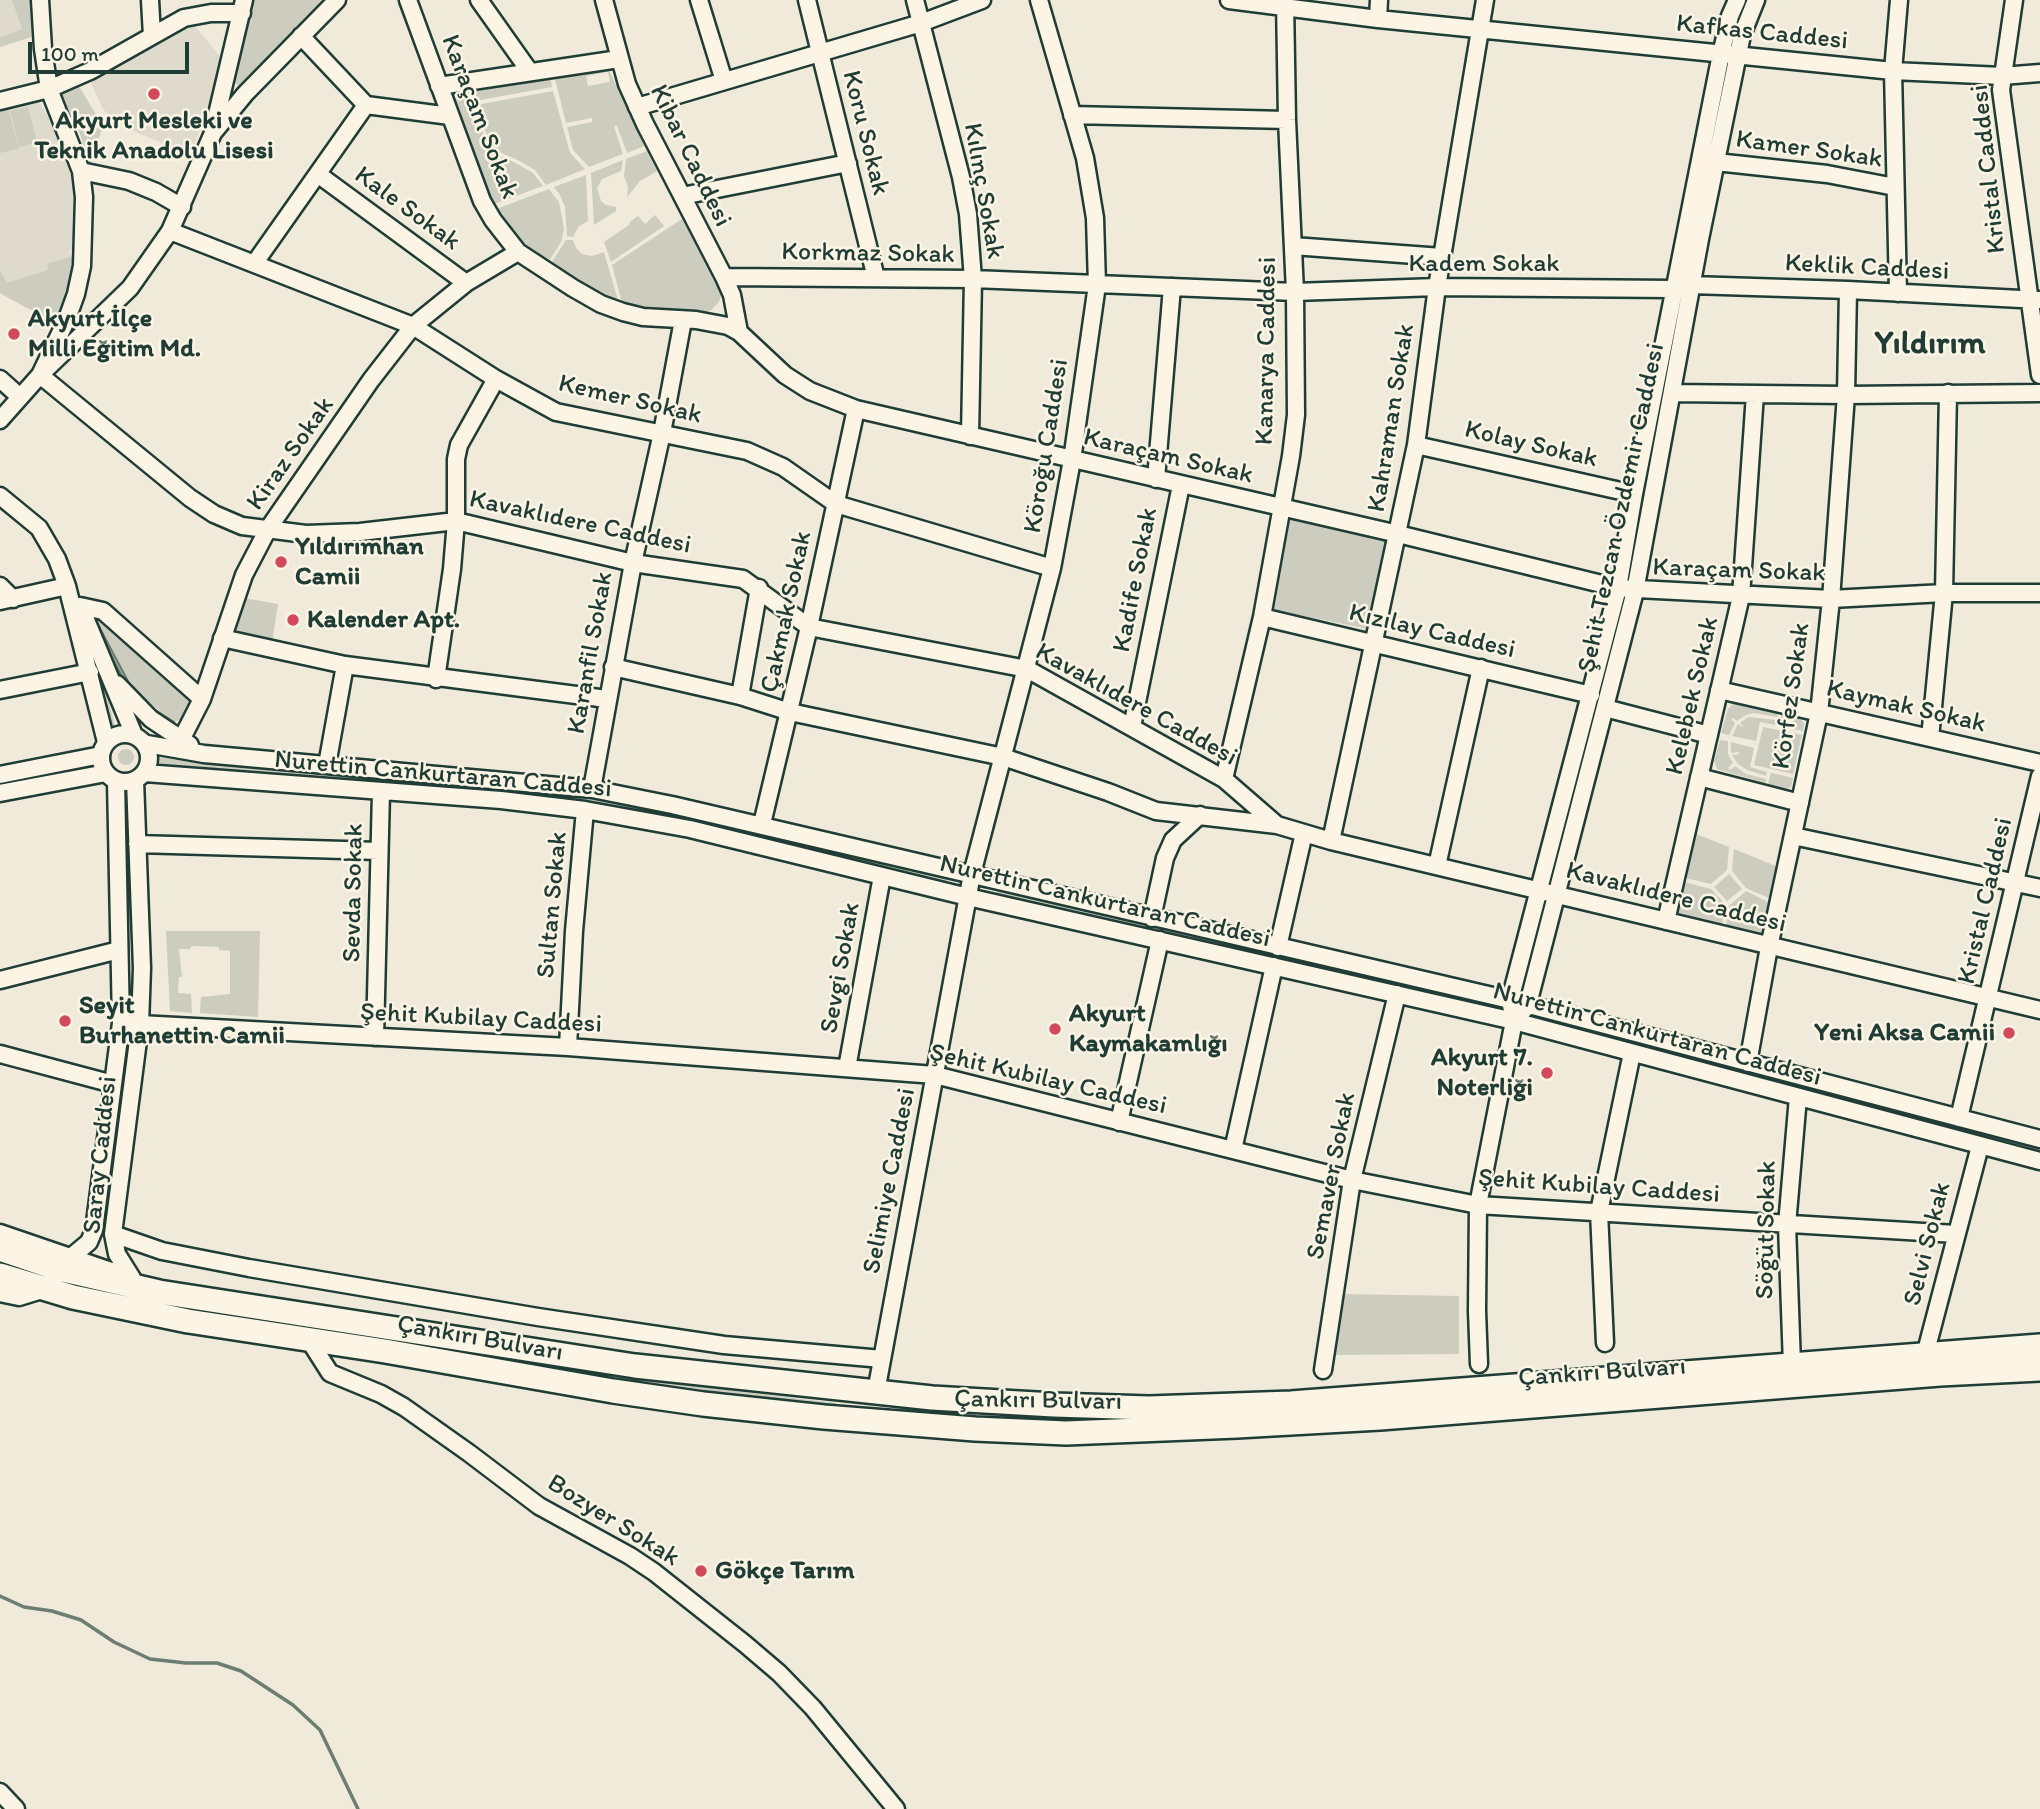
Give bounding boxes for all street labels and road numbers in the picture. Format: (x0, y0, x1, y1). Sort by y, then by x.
street label: Kafkas Caddesi (1675, 8, 1849, 58)
street label: Karaçam Sokak (433, 31, 525, 203)
street label: Koru Sokak (834, 67, 896, 199)
street label: Kibar Caddesi (642, 80, 738, 232)
street label: Kristal Caddesi (1965, 83, 2013, 255)
street label: Kılınç Sokak (956, 121, 1010, 261)
street label: Kamer Sokak (1734, 124, 1884, 176)
street label: Kale Sokak (348, 160, 466, 258)
street label: Korkmaz Sokak (781, 237, 955, 271)
street label: Kadem Sokak (1408, 248, 1560, 280)
street label: Keklik Caddesi (1784, 248, 1950, 288)
street label: Kanarya Caddesi (1250, 257, 1284, 445)
street label: Kahraman Sokak (1362, 322, 1422, 514)
street label: Şehit Tezcan Özdemir Caddesi (1572, 340, 1672, 676)
street label: Köroğu Caddesi (1018, 357, 1076, 535)
street label: Kemer Sokak (555, 368, 705, 432)
street label: Kiraz Sokak (241, 391, 341, 517)
street label: Kolay Sokak (1462, 415, 1600, 475)
street label: Karaçam Sokak (1080, 422, 1256, 492)
street label: Kavaklıdere Caddesi (466, 484, 694, 562)
street label: Kadife Sokak (1107, 505, 1165, 655)
street label: Çakmak Sokak (755, 528, 819, 696)
street label: Karaçam Sokak (1652, 552, 1826, 590)
street label: Karanfil Sokak (561, 569, 621, 737)
street label: Kızılay Caddesi (1346, 598, 1518, 666)
street label: Kelebek Sokak (1660, 614, 1726, 778)
street label: Körfez Sokak (1766, 621, 1818, 771)
street label: Kavaklıdere Caddesi (1030, 637, 1242, 773)
street label: Kaymak Sokak (1823, 674, 1989, 740)
street label: Nurettin Cankurtaran Caddesi (273, 745, 613, 805)
street label: Kristal Caddesi (1952, 815, 2020, 987)
street label: Sevda Sokak (337, 823, 371, 963)
street label: Sultan Sokak (531, 830, 575, 980)
street label: Nurettin Cankurtaran Caddesi (937, 849, 1273, 955)
street label: Kavaklıdere Caddesi (1563, 856, 1789, 940)
street label: Sevgi Sokak (814, 900, 868, 1036)
street label: Nurettin Cankurtaran Caddesi (1489, 976, 1825, 1094)
street label: Şehit Kubilay Caddesi (359, 997, 603, 1041)
street label: Şehit Kubilay Caddesi (926, 1038, 1170, 1122)
street label: Saray Caddesi (77, 1075, 125, 1235)
street label: Selimiye Caddesi (857, 1086, 923, 1276)
street label: Semaver Sokak (1300, 1090, 1364, 1262)
street label: Söğüt Sokak (1750, 1160, 1784, 1300)
street label: Şehit Kubilay Caddesi (1477, 1163, 1721, 1211)
street label: Selvi Sokak (1898, 1179, 1958, 1309)
street label: Çankırı Bulvarı (395, 1309, 565, 1369)
street label: Çankırı Bulvarı (1517, 1352, 1687, 1394)
street label: Çankırı Bulvarı (954, 1384, 1122, 1418)
street label: Bozyer Sokak (541, 1468, 685, 1574)

